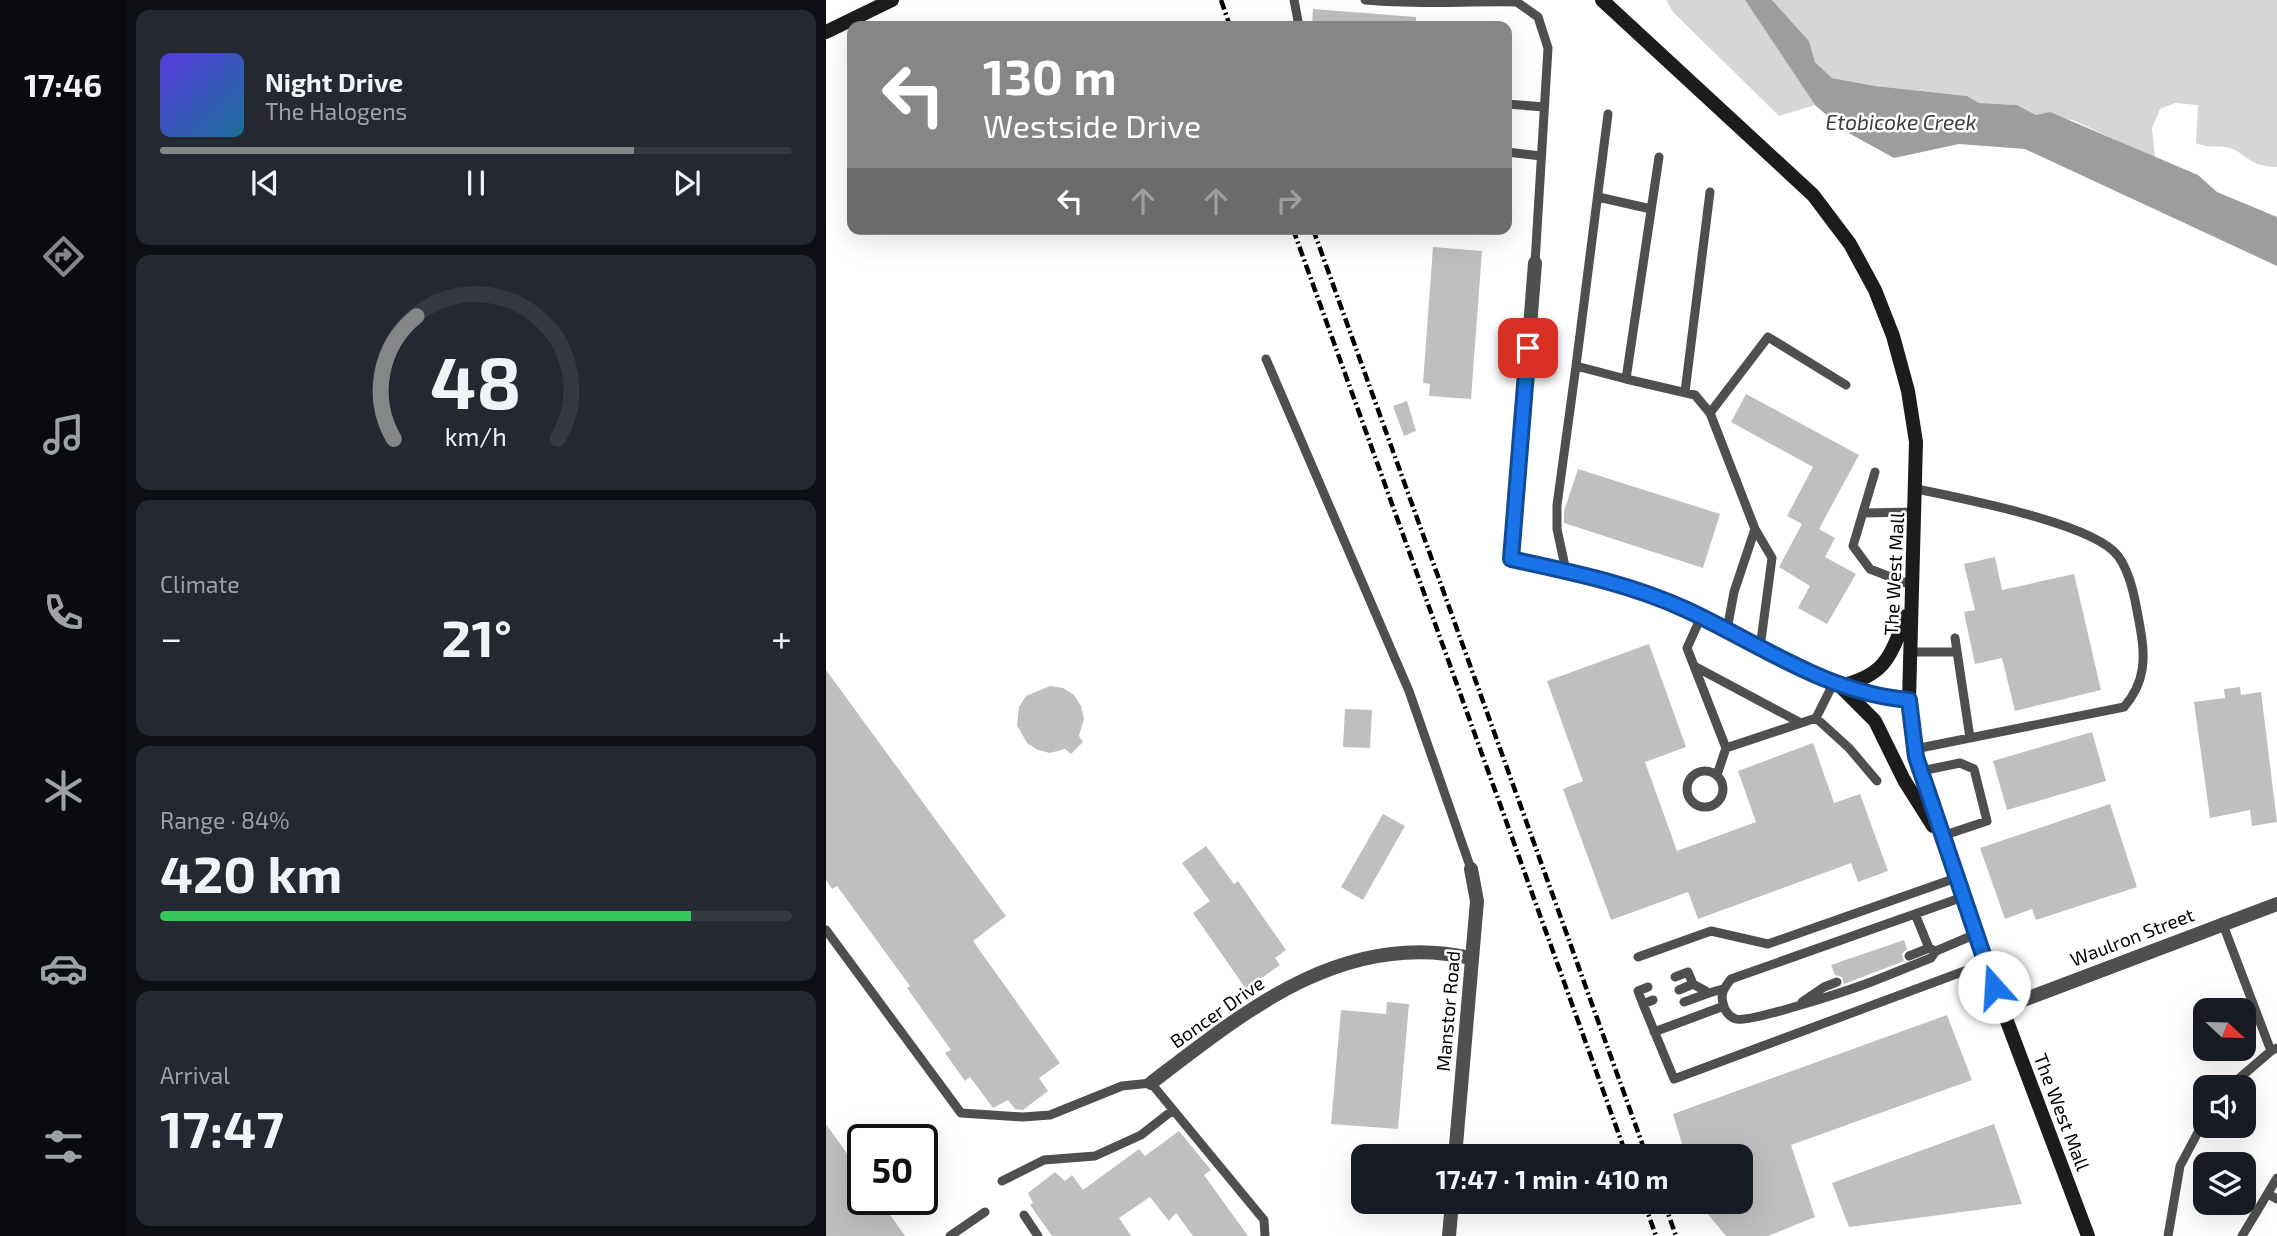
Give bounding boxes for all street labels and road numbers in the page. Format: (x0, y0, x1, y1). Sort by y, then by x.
street label: The West Mall (1879, 511, 1908, 636)
street label: Waulron Street (2067, 902, 2197, 971)
street label: Manstor Road (1431, 950, 1464, 1072)
street label: Boncer Drive (1165, 971, 1268, 1052)
street label: The West Mall (2030, 1050, 2095, 1174)

